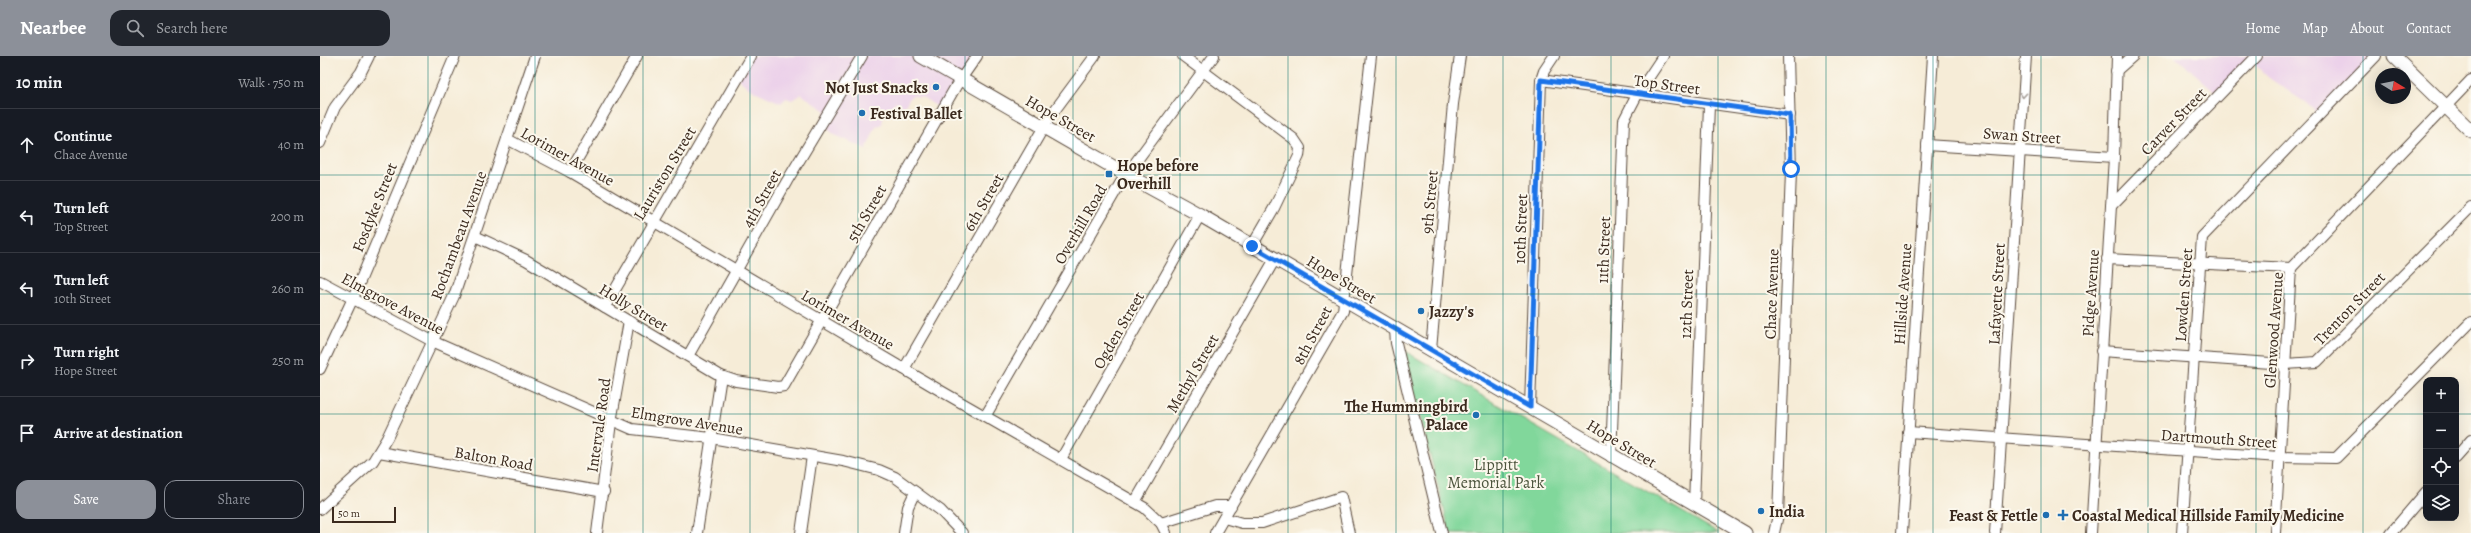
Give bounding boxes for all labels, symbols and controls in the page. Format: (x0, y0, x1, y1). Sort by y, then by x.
search box (110, 10, 390, 46)
text: Nearbee (20, 15, 86, 41)
icon: search (124, 17, 146, 39)
text: Search here (156, 18, 228, 38)
text: Home (2245, 19, 2280, 38)
text: Map (2302, 19, 2328, 38)
text: About (2350, 19, 2384, 38)
text: Contact (2406, 19, 2451, 38)
north arrow (2375, 68, 2411, 104)
street label: Top Street (1632, 69, 1701, 101)
text: 10 min (16, 71, 62, 94)
text: Walk · 750 m (238, 74, 304, 91)
place label: Not Just Snacks (825, 77, 928, 99)
marker: Not Just Snacks (931, 82, 941, 92)
street label: Carver Street (2136, 83, 2212, 160)
street label: Hope Street (1021, 90, 1100, 148)
one-way arrow (2018, 92, 2027, 98)
place label: Festival Ballet (870, 103, 963, 125)
marker: Festival Ballet (857, 108, 867, 118)
street label: Lorimer Avenue (517, 122, 618, 192)
street label: Lauriston Street (628, 122, 702, 225)
street label: Swan Street (1982, 122, 2062, 150)
text: Continue (54, 126, 112, 146)
icon: ahead (16, 134, 38, 156)
text: 40 m (278, 136, 304, 153)
text: Chace Avenue (54, 146, 128, 163)
place label: Hope before Overhill (1117, 155, 1199, 195)
street label: Fosdyke Street (347, 159, 403, 256)
route start (1782, 160, 1800, 178)
street label: 4th Street (737, 165, 787, 232)
street label: Rochambeau Avenue (425, 168, 492, 303)
street label: 6th Street (958, 169, 1009, 236)
marker: Hope before Overhill (1104, 169, 1114, 179)
street label: 9th Street (1416, 169, 1444, 235)
street label: Overhill Road (1049, 180, 1113, 268)
street label: 5th Street (842, 181, 892, 246)
street label: 10th Street (1509, 194, 1533, 265)
text: Turn left (54, 198, 109, 218)
icon: left (16, 206, 38, 228)
text: 200 m (271, 208, 304, 225)
street label: 11th Street (1592, 216, 1616, 284)
text: Top Street (54, 218, 108, 235)
route end (1243, 237, 1261, 255)
street label: Lafayette Street (1983, 242, 2011, 346)
street label: Hillside Avenue (1888, 243, 1918, 346)
street label: Lowden Street (2170, 247, 2198, 343)
street label: Chace Avenue (1759, 248, 1785, 340)
street label: Pidge Avenue (2077, 249, 2105, 338)
street label: Hope Street (1302, 250, 1381, 309)
street label: Trenton Street (2309, 267, 2391, 350)
street label: Elmgrove Avenue (337, 268, 448, 340)
street label: 12th Street (1675, 269, 1699, 339)
text: Turn left (54, 270, 109, 290)
street label: Glenwood Avenue (2259, 271, 2289, 389)
icon: left (16, 278, 38, 300)
street label: Holly Street (595, 279, 672, 337)
text: 260 m (271, 280, 304, 297)
street label: Lorimer Avenue (797, 284, 898, 355)
street label: Ogden Street (1088, 288, 1150, 373)
text: 10th Street (54, 290, 111, 307)
place label: Jazzy's (1429, 301, 1474, 323)
street label: 8th Street (1288, 302, 1338, 369)
marker: Jazzy's (1416, 306, 1426, 316)
street label: Methyl Street (1161, 330, 1224, 417)
text: Turn right (54, 342, 119, 362)
icon: right (16, 350, 38, 372)
text: 250 m (272, 352, 304, 369)
text: Hope Street (54, 362, 117, 379)
street label: Intervale Road (581, 376, 617, 474)
map controls (2423, 377, 2459, 521)
button: + (2423, 377, 2459, 413)
place label: The Hummingbird Palace (1344, 396, 1468, 436)
street label: Elmgrove Avenue (629, 401, 744, 441)
marker: The Hummingbird Palace (1471, 410, 1481, 420)
button: − (2423, 413, 2459, 449)
street label: Hope Street (1582, 414, 1661, 473)
icon: arrive (16, 422, 38, 444)
text: Arrive at destination (54, 423, 183, 443)
street label: Dartmouth Street (2160, 424, 2278, 454)
street label: Balton Road (453, 441, 535, 477)
button: locate (2423, 449, 2459, 485)
park label: Lippitt Memorial Park (1448, 454, 1544, 494)
button: Save (16, 480, 156, 519)
button: Share (164, 480, 304, 519)
button: layers (2423, 485, 2459, 521)
place label: India (1769, 501, 1805, 523)
scale bar (332, 505, 396, 524)
place label: Feast & Fettle (1949, 505, 2038, 527)
place label: Coastal Medical Hillside Family Medicine (2072, 505, 2344, 527)
text: 50 m (338, 506, 360, 521)
marker: India (1756, 506, 1766, 516)
marker: Coastal Medical Hillside Family Medicine (2057, 509, 2069, 521)
marker: Feast & Fettle (2041, 510, 2051, 520)

